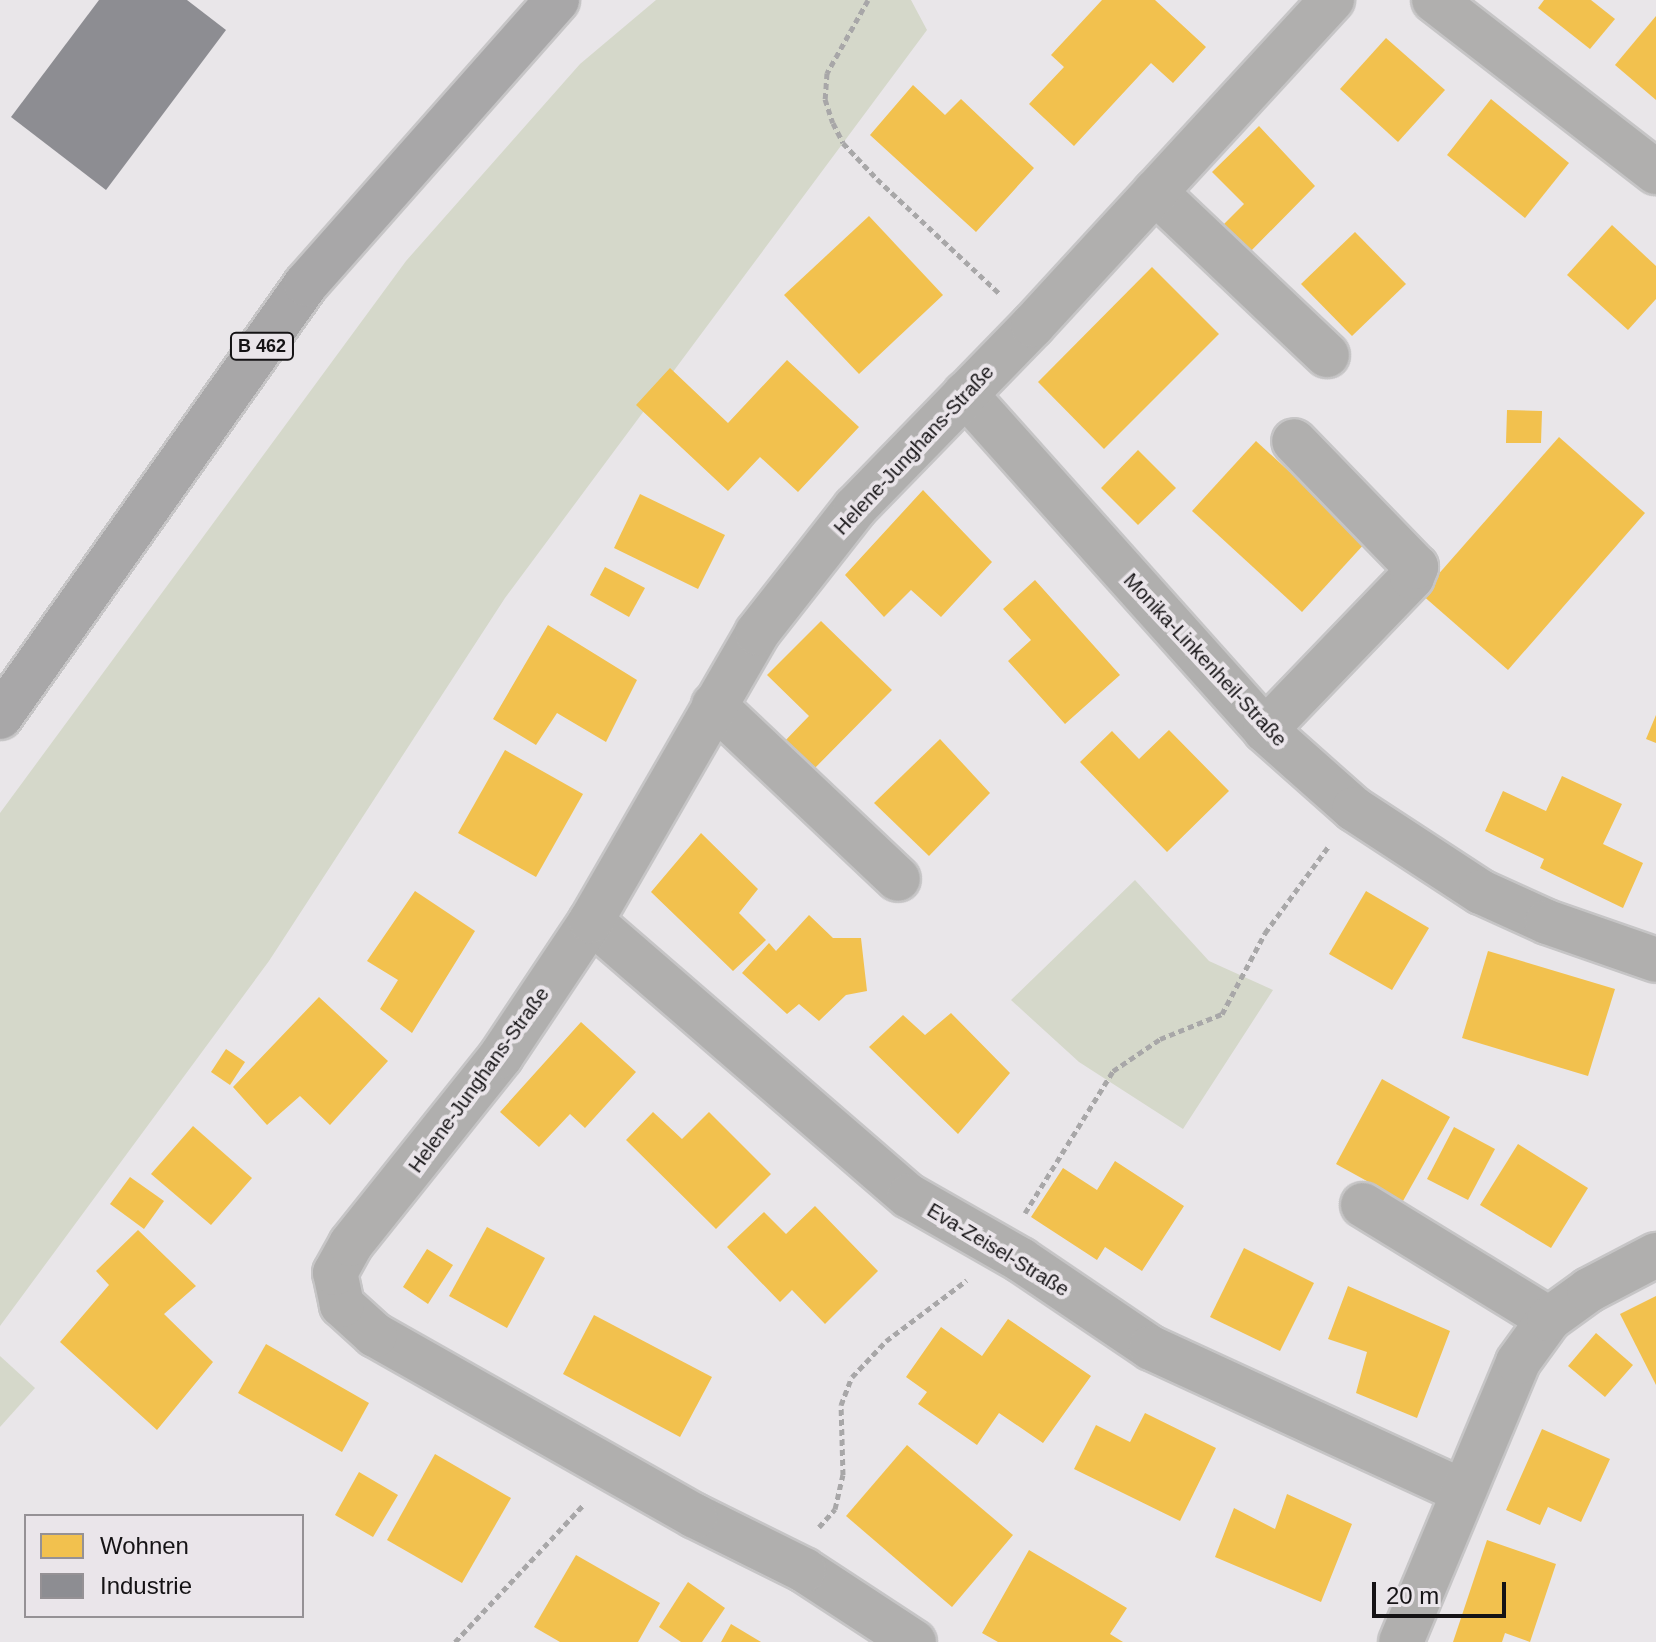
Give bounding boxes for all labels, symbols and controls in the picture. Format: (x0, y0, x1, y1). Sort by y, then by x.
road number: B 462 (228, 332, 296, 360)
street label: Helene-Junghans-Straße (829, 360, 999, 540)
street label: Monika-Linkenheil-Straße (1119, 568, 1291, 752)
street label: Helene-Junghans-Straße (404, 983, 554, 1177)
street label: Eva-Zeisel-Straße (923, 1198, 1073, 1302)
legend (24, 1514, 304, 1618)
text: Wohnen (100, 1532, 189, 1559)
scale bar (1376, 1566, 1510, 1616)
text: Industrie (100, 1572, 192, 1599)
text: 20 m (1386, 1582, 1439, 1609)

